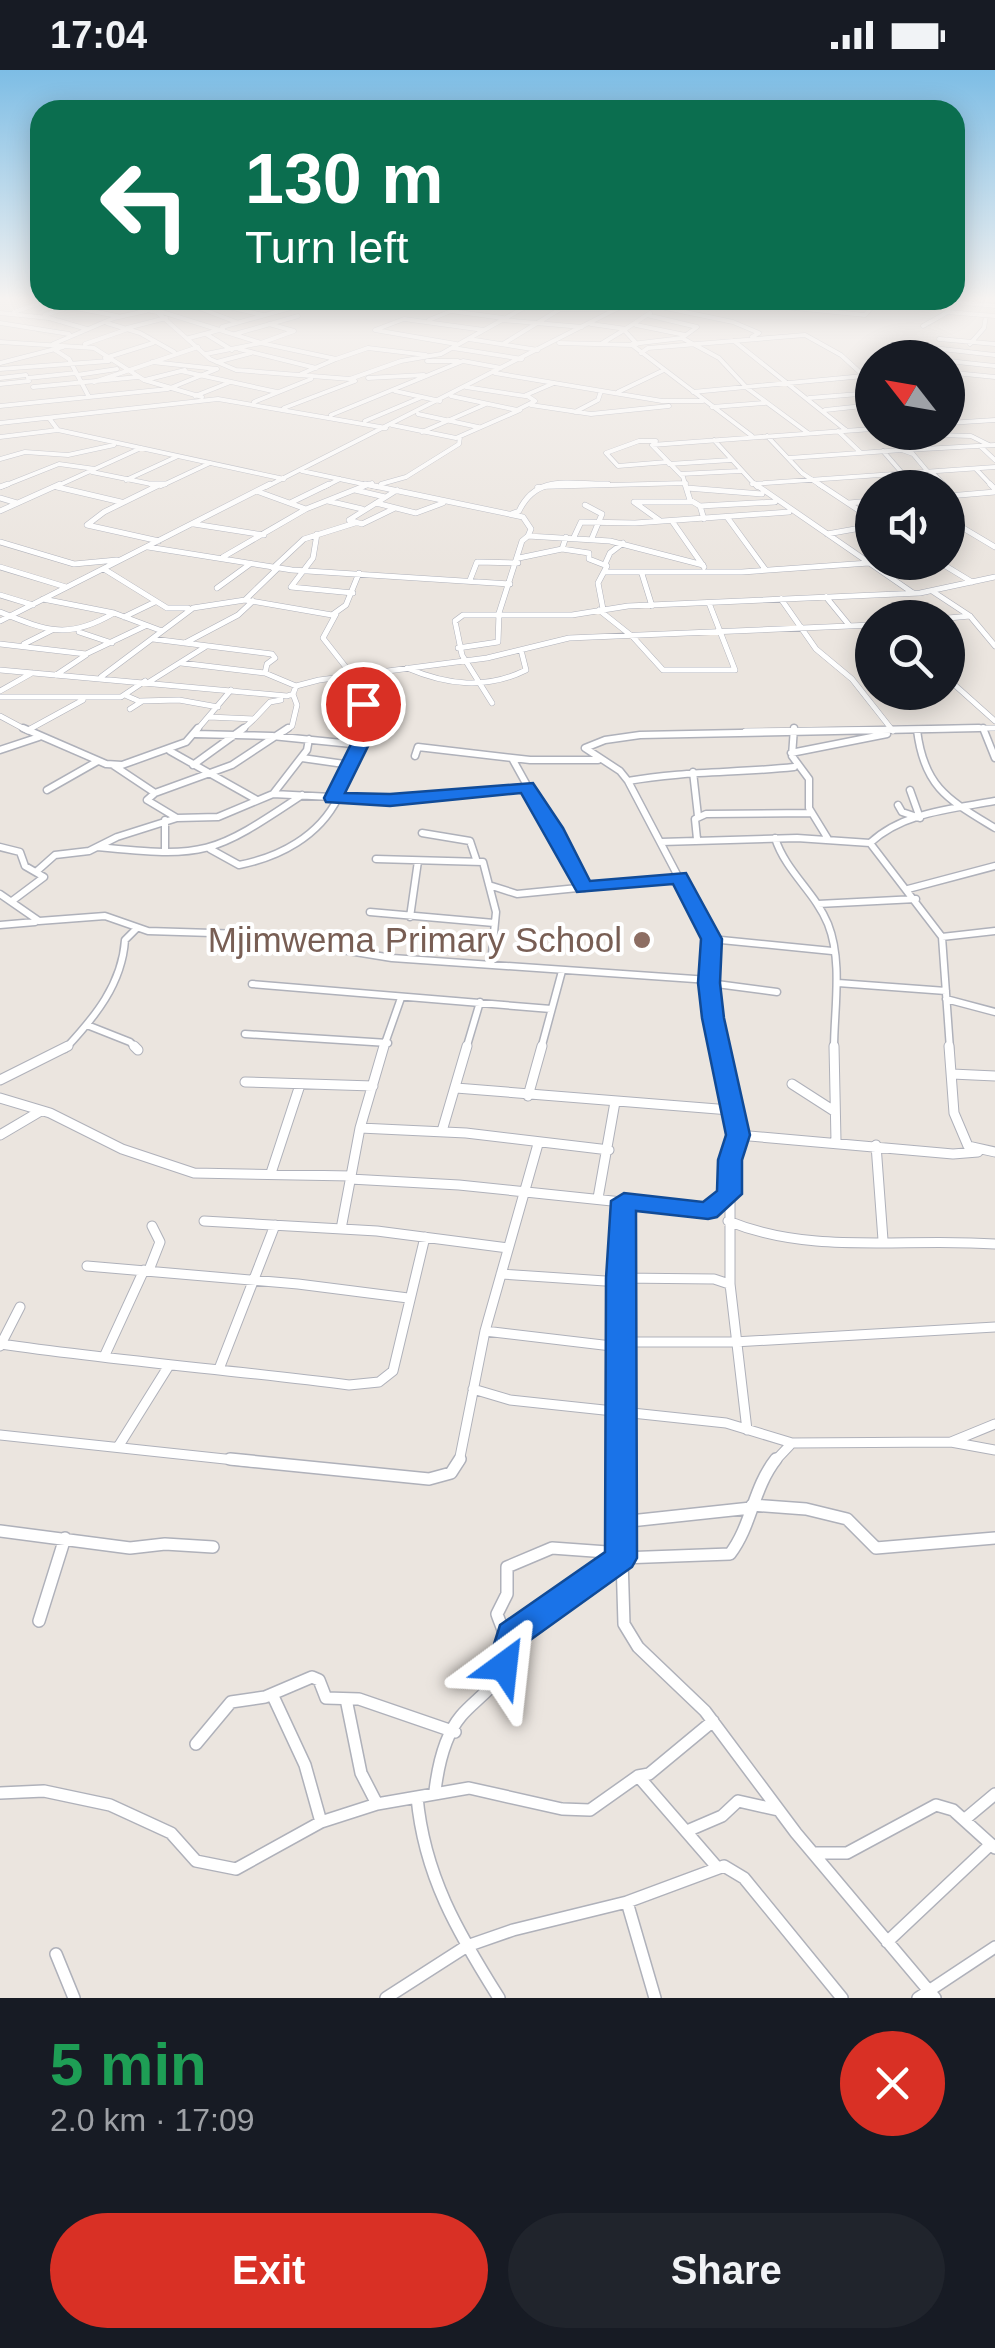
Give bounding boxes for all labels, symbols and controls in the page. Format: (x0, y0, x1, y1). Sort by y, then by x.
text: 17:04 (50, 14, 147, 56)
icon: left (80, 140, 210, 270)
text: 130 m (245, 140, 443, 218)
text: Turn left (245, 222, 408, 273)
north arrow (855, 340, 965, 450)
map controls (855, 340, 965, 710)
button: sound (855, 470, 965, 580)
button: search (855, 600, 965, 710)
pin (321, 662, 406, 747)
icon: arrive (336, 677, 391, 732)
place label: Mjimwema Primary School (208, 920, 622, 959)
marker: Mjimwema Primary School (631, 929, 653, 951)
position arrow (452, 1614, 556, 1718)
text: 5 min (50, 2031, 207, 2098)
button: close (840, 2031, 945, 2136)
text: 2.0 km · 17:09 (50, 2102, 255, 2138)
button: Exit (50, 2213, 488, 2328)
button: Share (508, 2213, 945, 2328)

